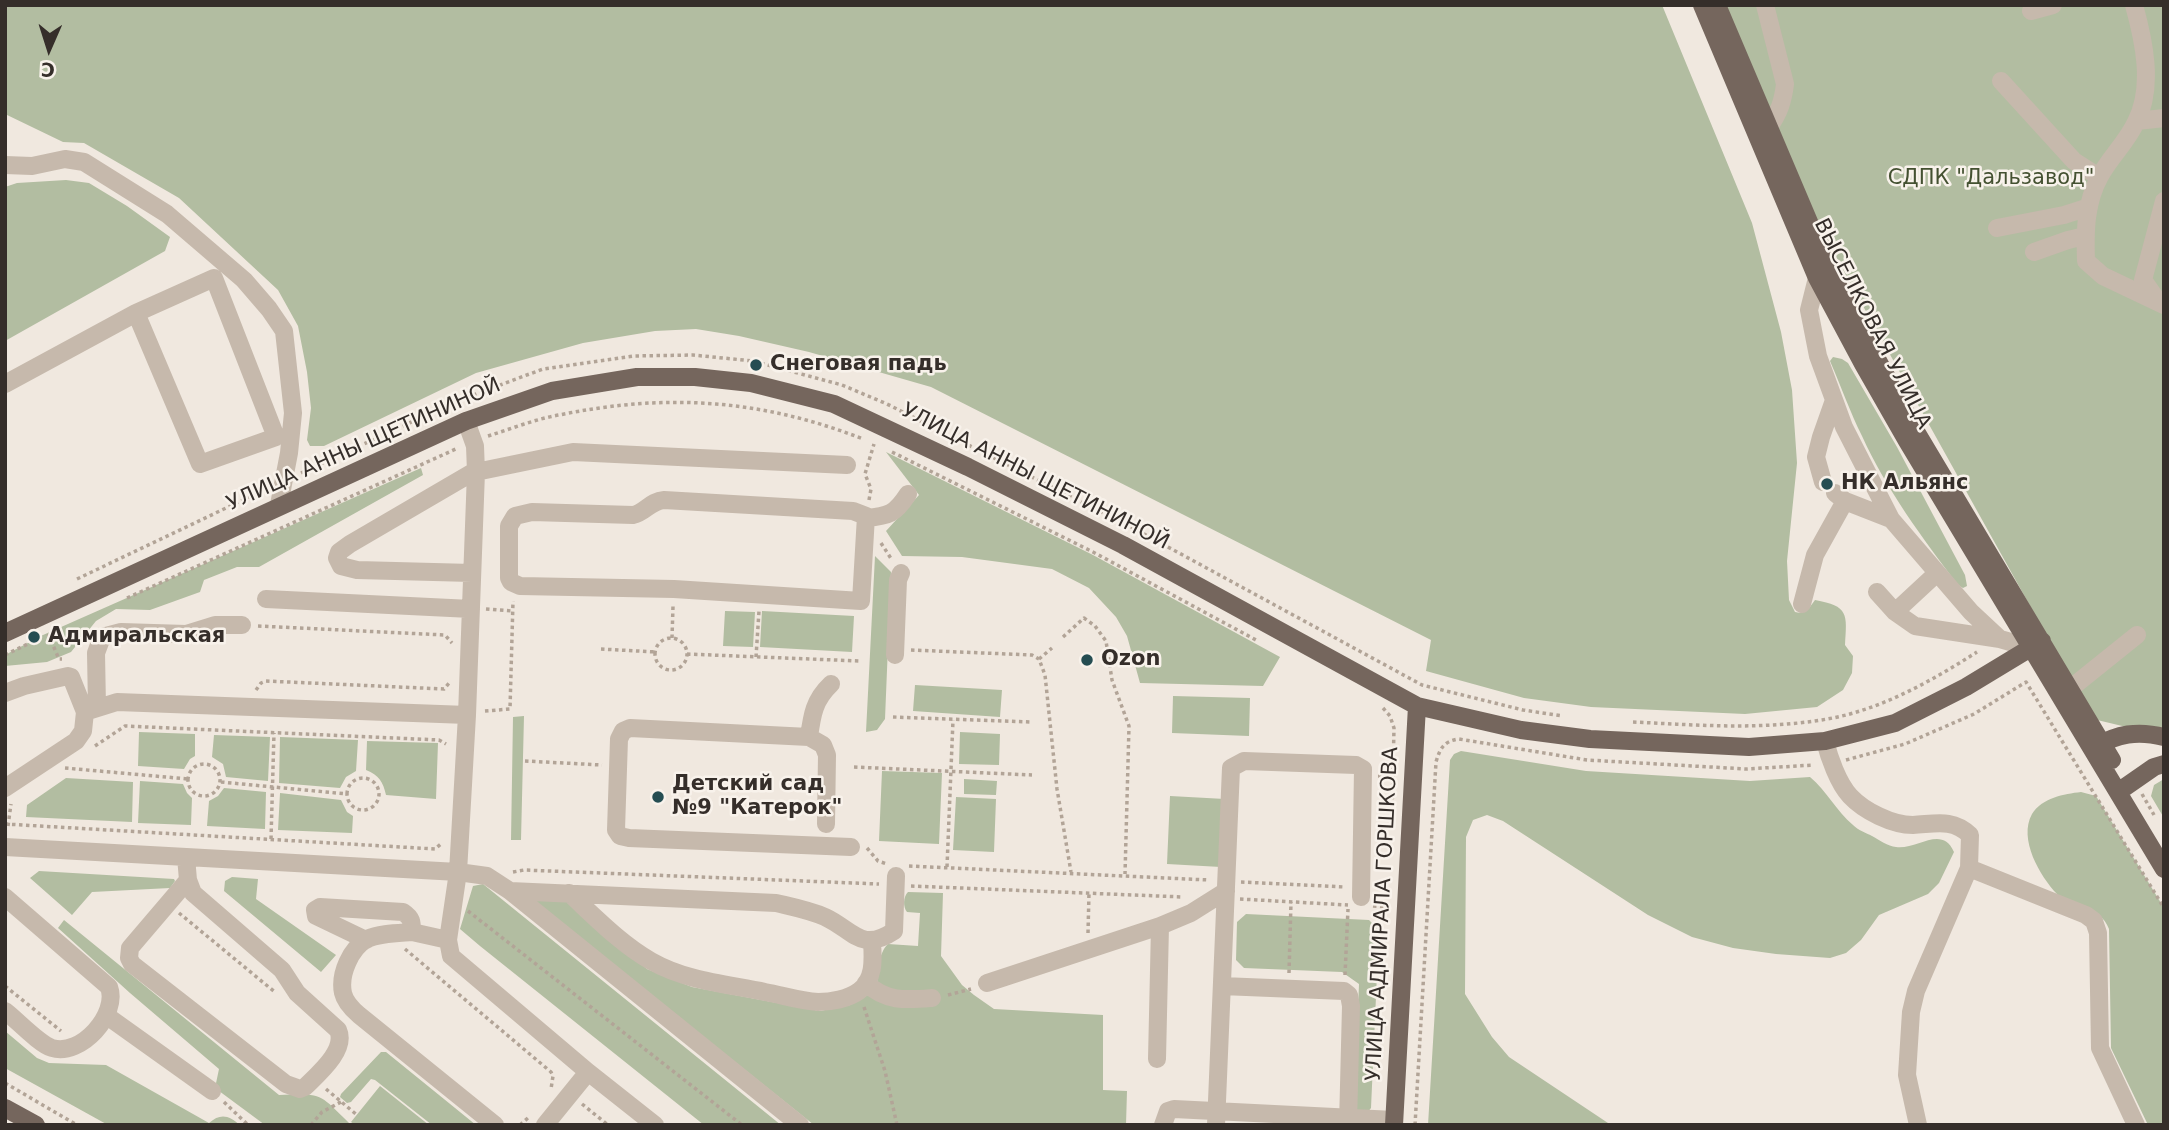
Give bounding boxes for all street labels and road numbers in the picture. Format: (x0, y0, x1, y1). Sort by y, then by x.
street label: ВЫСЕЛКОВАЯ УЛИЦА (1808, 214, 1936, 434)
street label: УЛИЦА АННЫ ЩЕТИНИНОЙ (223, 373, 505, 517)
street label: УЛИЦА АННЫ ЩЕТИНИНОЙ (897, 398, 1173, 556)
street label: УЛИЦА АДМИРАЛА ГОРШКОВА (1362, 746, 1404, 1082)

